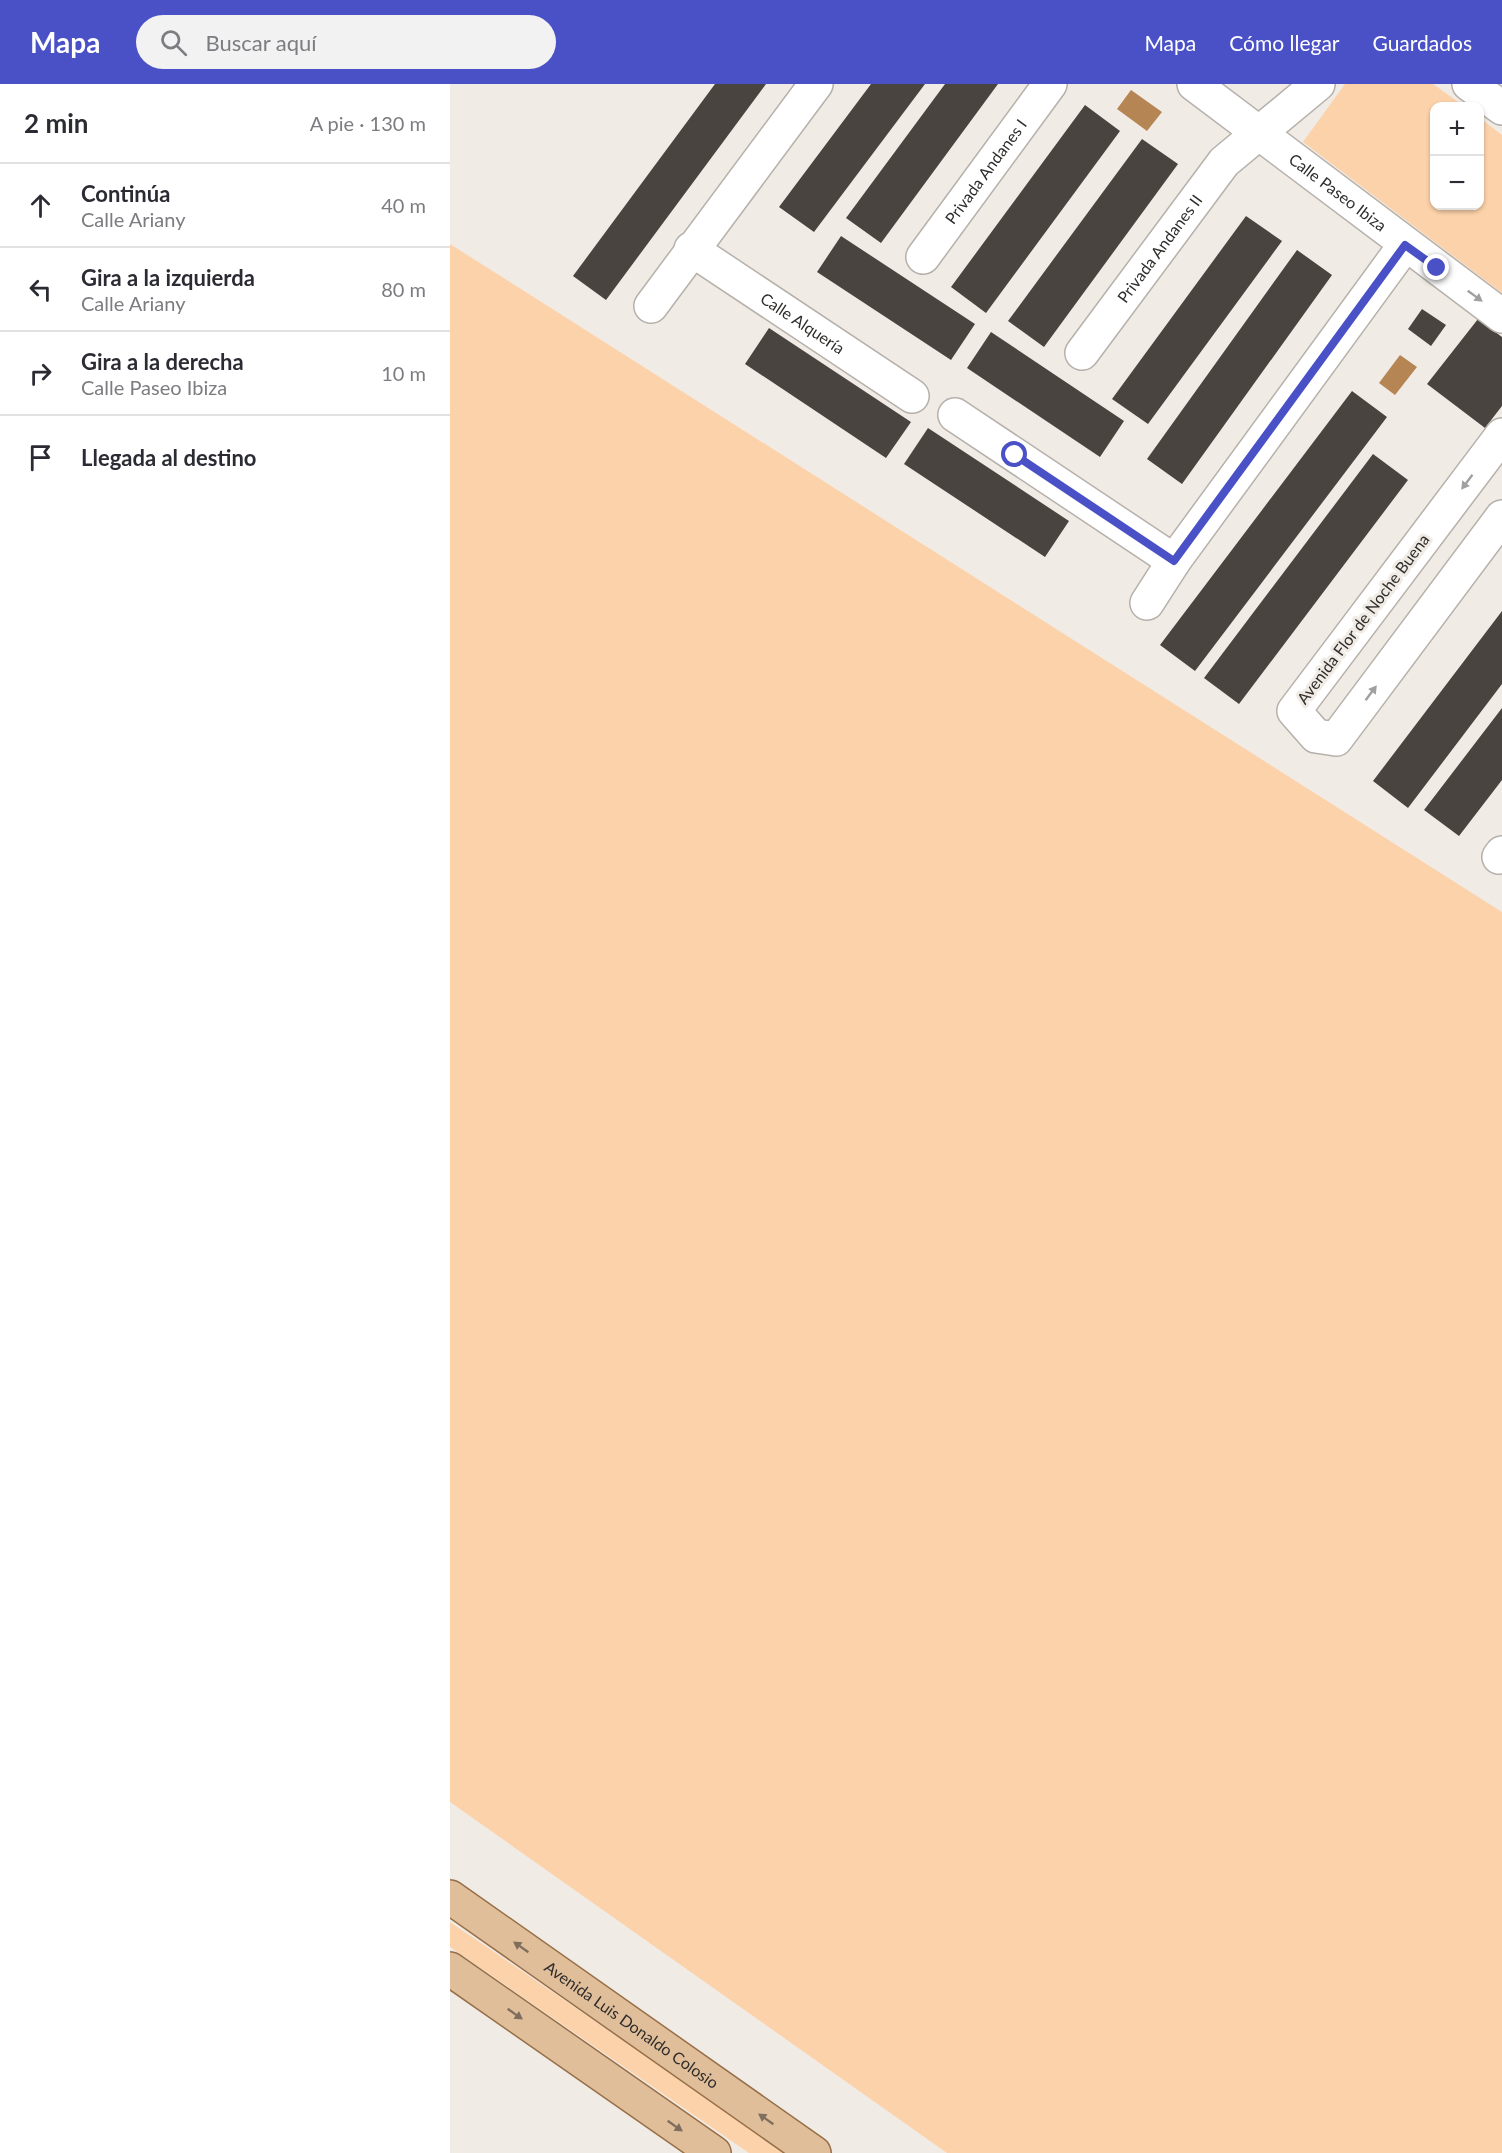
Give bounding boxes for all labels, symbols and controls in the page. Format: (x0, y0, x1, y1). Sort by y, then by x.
search box (136, 15, 556, 69)
text: Mapa (30, 25, 100, 59)
icon: search (157, 26, 190, 59)
text: Buscar aquí (205, 29, 317, 56)
text: Mapa (1144, 30, 1196, 55)
text: Cómo llegar (1229, 30, 1340, 55)
text: Guardados (1373, 30, 1472, 55)
map controls (1430, 102, 1484, 210)
button: + (1430, 102, 1484, 156)
text: 2 min (24, 107, 88, 139)
text: A pie · 130 m (310, 111, 426, 135)
street label: Privada Andanes I (941, 115, 1030, 227)
street label: Calle Paseo Ibiza (1286, 149, 1391, 235)
button: − (1430, 156, 1484, 210)
text: Continúa (81, 180, 170, 207)
icon: ahead (24, 189, 57, 222)
street label: Privada Andanes II (1113, 191, 1205, 306)
text: 40 m (381, 193, 426, 217)
text: Calle Ariany (81, 207, 186, 231)
route end (1423, 254, 1449, 280)
text: Gira a la izquierda (81, 264, 255, 291)
icon: left (24, 273, 57, 306)
text: 80 m (381, 277, 426, 301)
street label: Calle Alquería (757, 288, 848, 358)
one-way arrow (1467, 290, 1483, 302)
text: Calle Ariany (81, 291, 186, 315)
text: Gira a la derecha (81, 348, 244, 375)
icon: right (24, 357, 57, 390)
text: 10 m (381, 361, 426, 385)
text: Calle Paseo Ibiza (81, 375, 227, 399)
icon: arrive (24, 441, 57, 474)
route start (1001, 441, 1027, 467)
text: Llegada al destino (81, 444, 257, 471)
one-way arrow (1462, 475, 1474, 490)
street label: Avenida Flor de Noche Buena (1292, 530, 1433, 707)
one-way arrow (1365, 685, 1377, 701)
one-way arrow (513, 1941, 529, 1953)
street label: Avenida Luis Donaldo Colosio (541, 1957, 723, 2092)
one-way arrow (507, 2008, 523, 2020)
one-way arrow (759, 2113, 775, 2125)
one-way arrow (667, 2120, 683, 2132)

